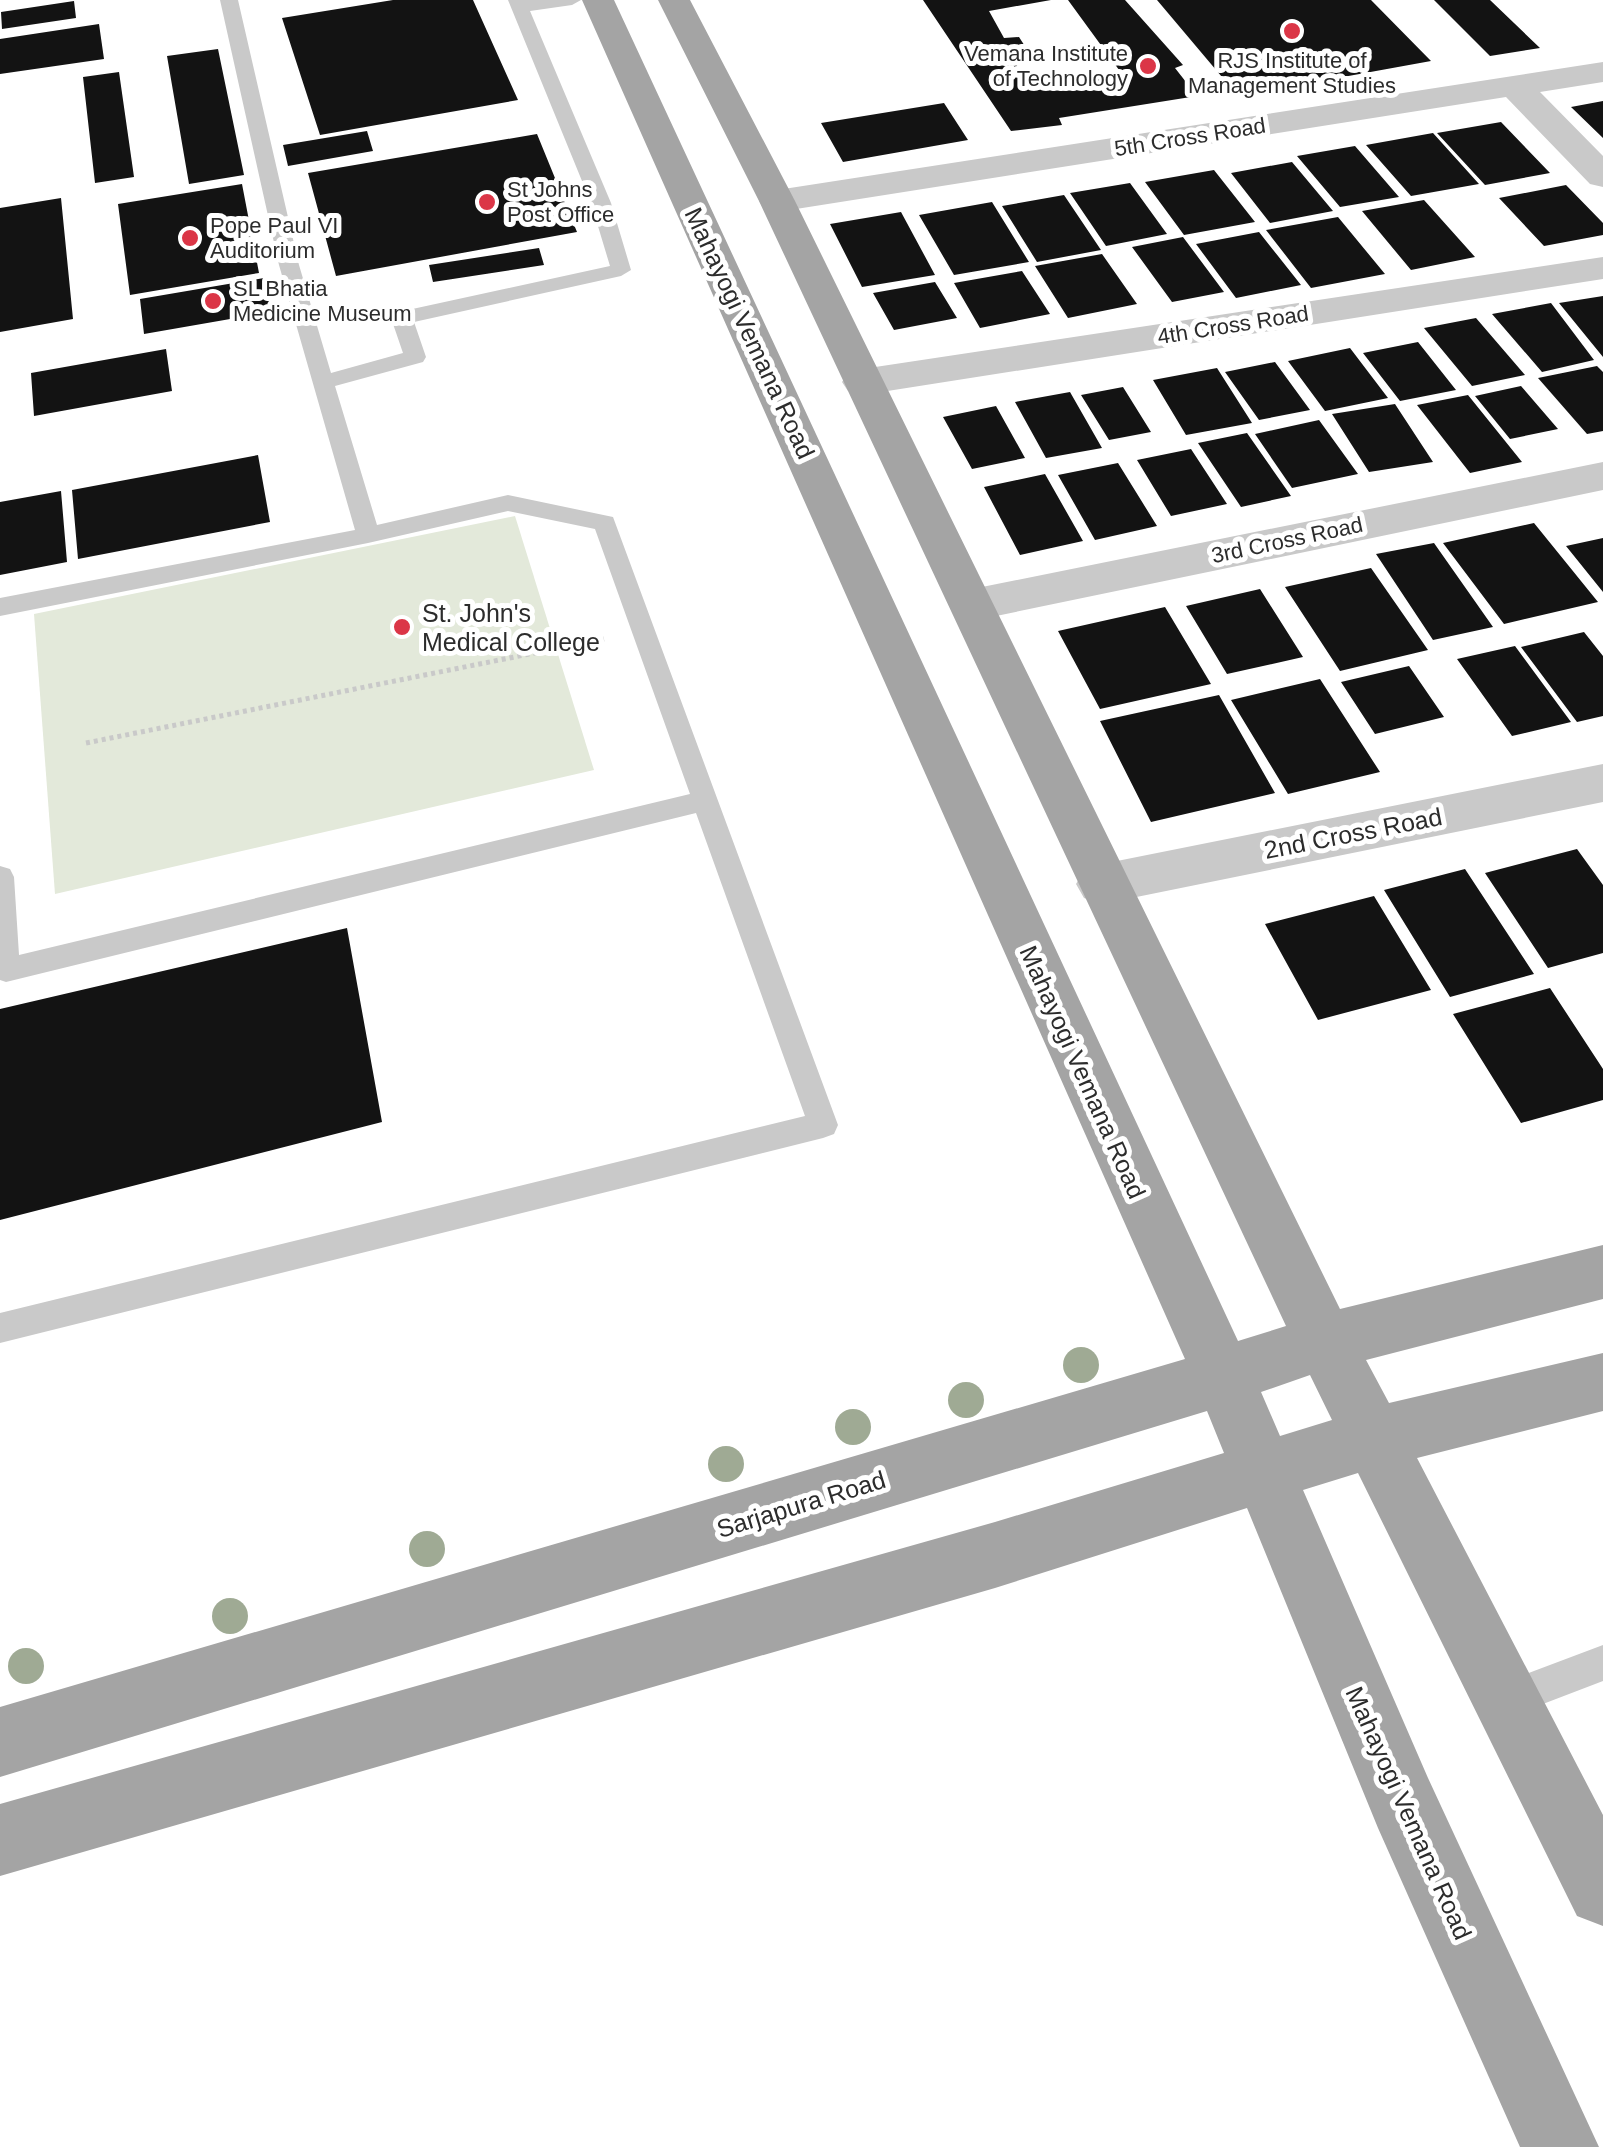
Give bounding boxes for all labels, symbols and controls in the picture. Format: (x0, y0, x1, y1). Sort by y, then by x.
marker: RJS Institute of Management Studies (1281, 20, 1303, 42)
place label: Vemana Institute of Technology (964, 41, 1128, 91)
place label: RJS Institute of Management Studies (1188, 48, 1396, 98)
marker: Vemana Institute of Technology (1137, 55, 1159, 77)
street label: 5th Cross Road (1113, 113, 1267, 161)
place label: St Johns Post Office (507, 177, 614, 227)
marker: St Johns Post Office (476, 191, 498, 213)
street label: Mahayogi Vemana Road (679, 203, 821, 463)
place label: Pope Paul VI Auditorium (210, 213, 338, 263)
marker: Pope Paul VI Auditorium (179, 227, 201, 249)
place label: SL Bhatia Medicine Museum (233, 276, 412, 326)
marker: SL Bhatia Medicine Museum (202, 290, 224, 312)
street label: 4th Cross Road (1156, 301, 1310, 349)
street label: 3rd Cross Road (1209, 512, 1365, 568)
place label: St. John's Medical College (422, 599, 600, 656)
marker: St. John's Medical College (391, 616, 413, 638)
street label: 2nd Cross Road (1262, 802, 1444, 864)
street label: Mahayogi Vemana Road (1015, 941, 1151, 1203)
street label: Sarjapura Road (713, 1465, 889, 1543)
street label: Mahayogi Vemana Road (1341, 1682, 1477, 1944)

